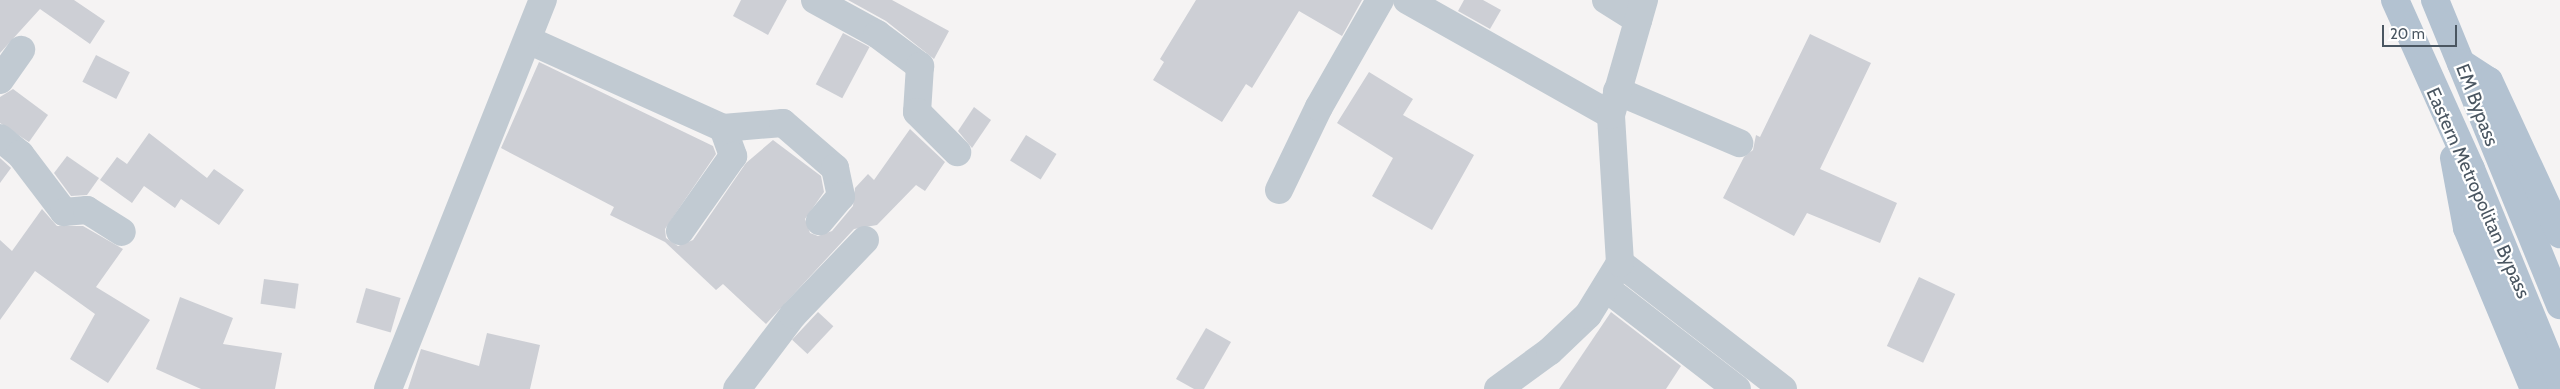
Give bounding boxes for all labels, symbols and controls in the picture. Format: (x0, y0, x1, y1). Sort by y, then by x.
scale bar (2385, 15, 2460, 47)
text: 20 m (2390, 25, 2425, 43)
street label: EM Bypass (2451, 61, 2503, 149)
street label: Eastern Metropolitan Bypass (2421, 84, 2535, 302)

